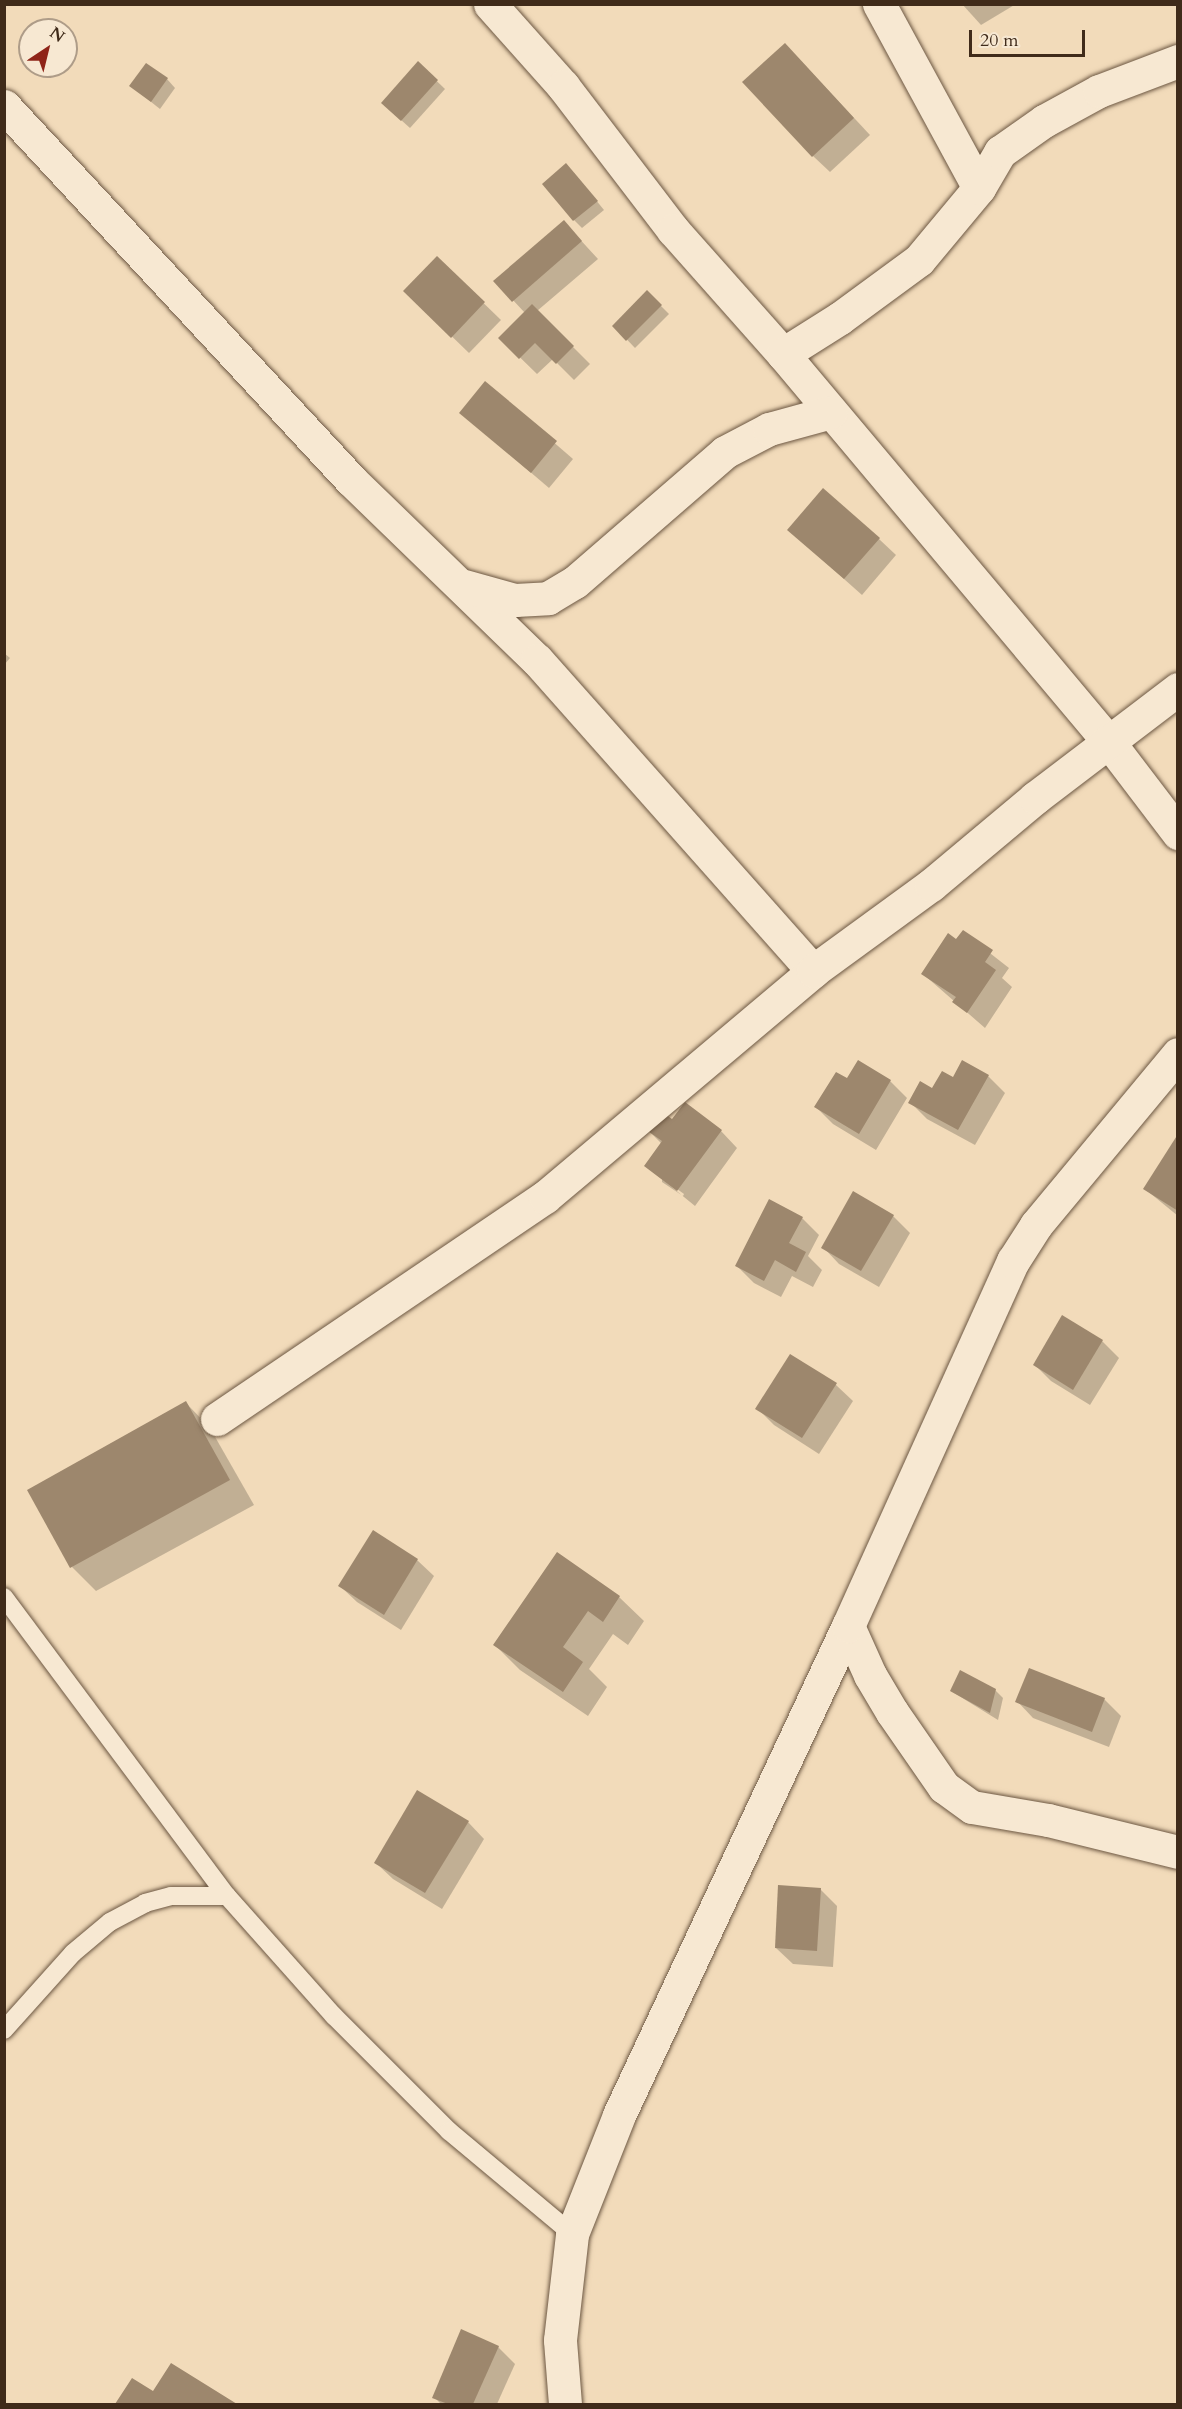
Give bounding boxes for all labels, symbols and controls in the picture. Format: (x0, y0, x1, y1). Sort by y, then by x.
north arrow (18, 18, 78, 78)
scale bar (972, 18, 1088, 56)
text: N (45, 22, 69, 48)
text: 20 m (980, 28, 1019, 53)

